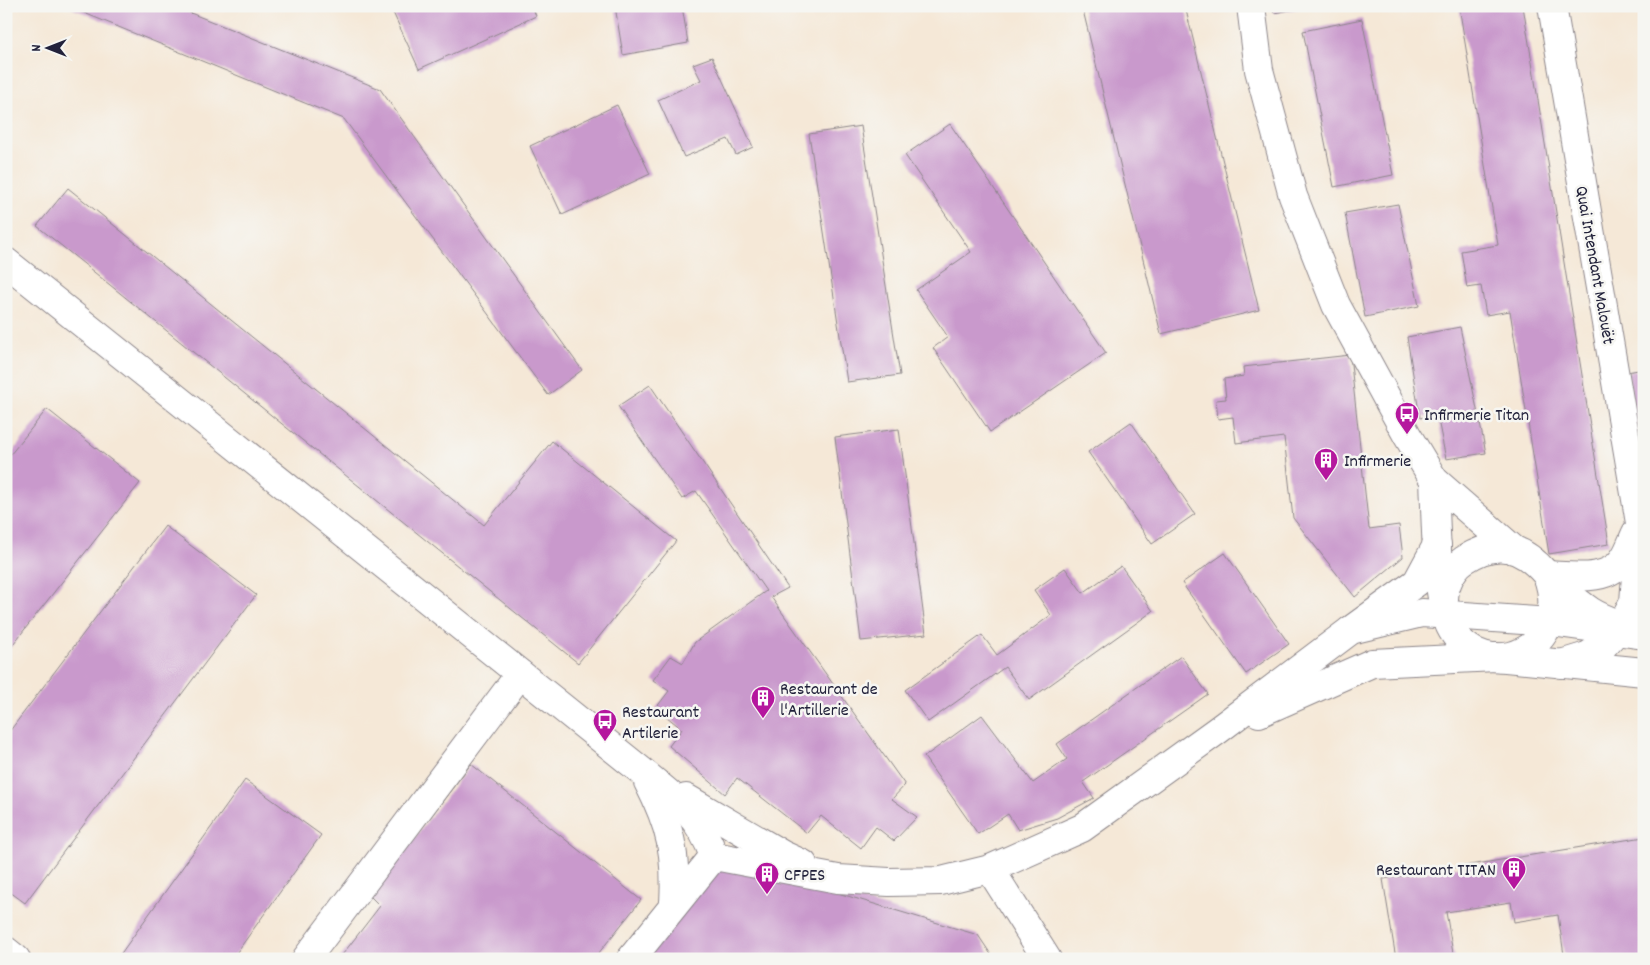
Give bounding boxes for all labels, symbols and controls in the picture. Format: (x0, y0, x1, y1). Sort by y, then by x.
north arrow (22, 22, 72, 72)
text: N (27, 44, 47, 51)
street label: Quai Intendant Malouët (1567, 184, 1620, 347)
bus stop icon: Infirmerie Titan (1394, 401, 1420, 435)
place label: Infirmerie Titan (1424, 404, 1529, 429)
building icon: Infirmerie (1313, 447, 1339, 481)
place label: Infirmerie (1344, 450, 1411, 475)
place label: Restaurant de l'Artillerie (780, 678, 878, 724)
building icon: Restaurant de l'Artillerie (750, 685, 776, 719)
place label: Restaurant Artilerie (622, 701, 700, 747)
bus stop icon: Restaurant Artilerie (592, 708, 618, 742)
building icon: Restaurant TITAN (1501, 856, 1527, 890)
place label: Restaurant TITAN (1376, 859, 1496, 884)
building icon: CFPES (754, 861, 780, 895)
place label: CFPES (784, 864, 825, 889)

